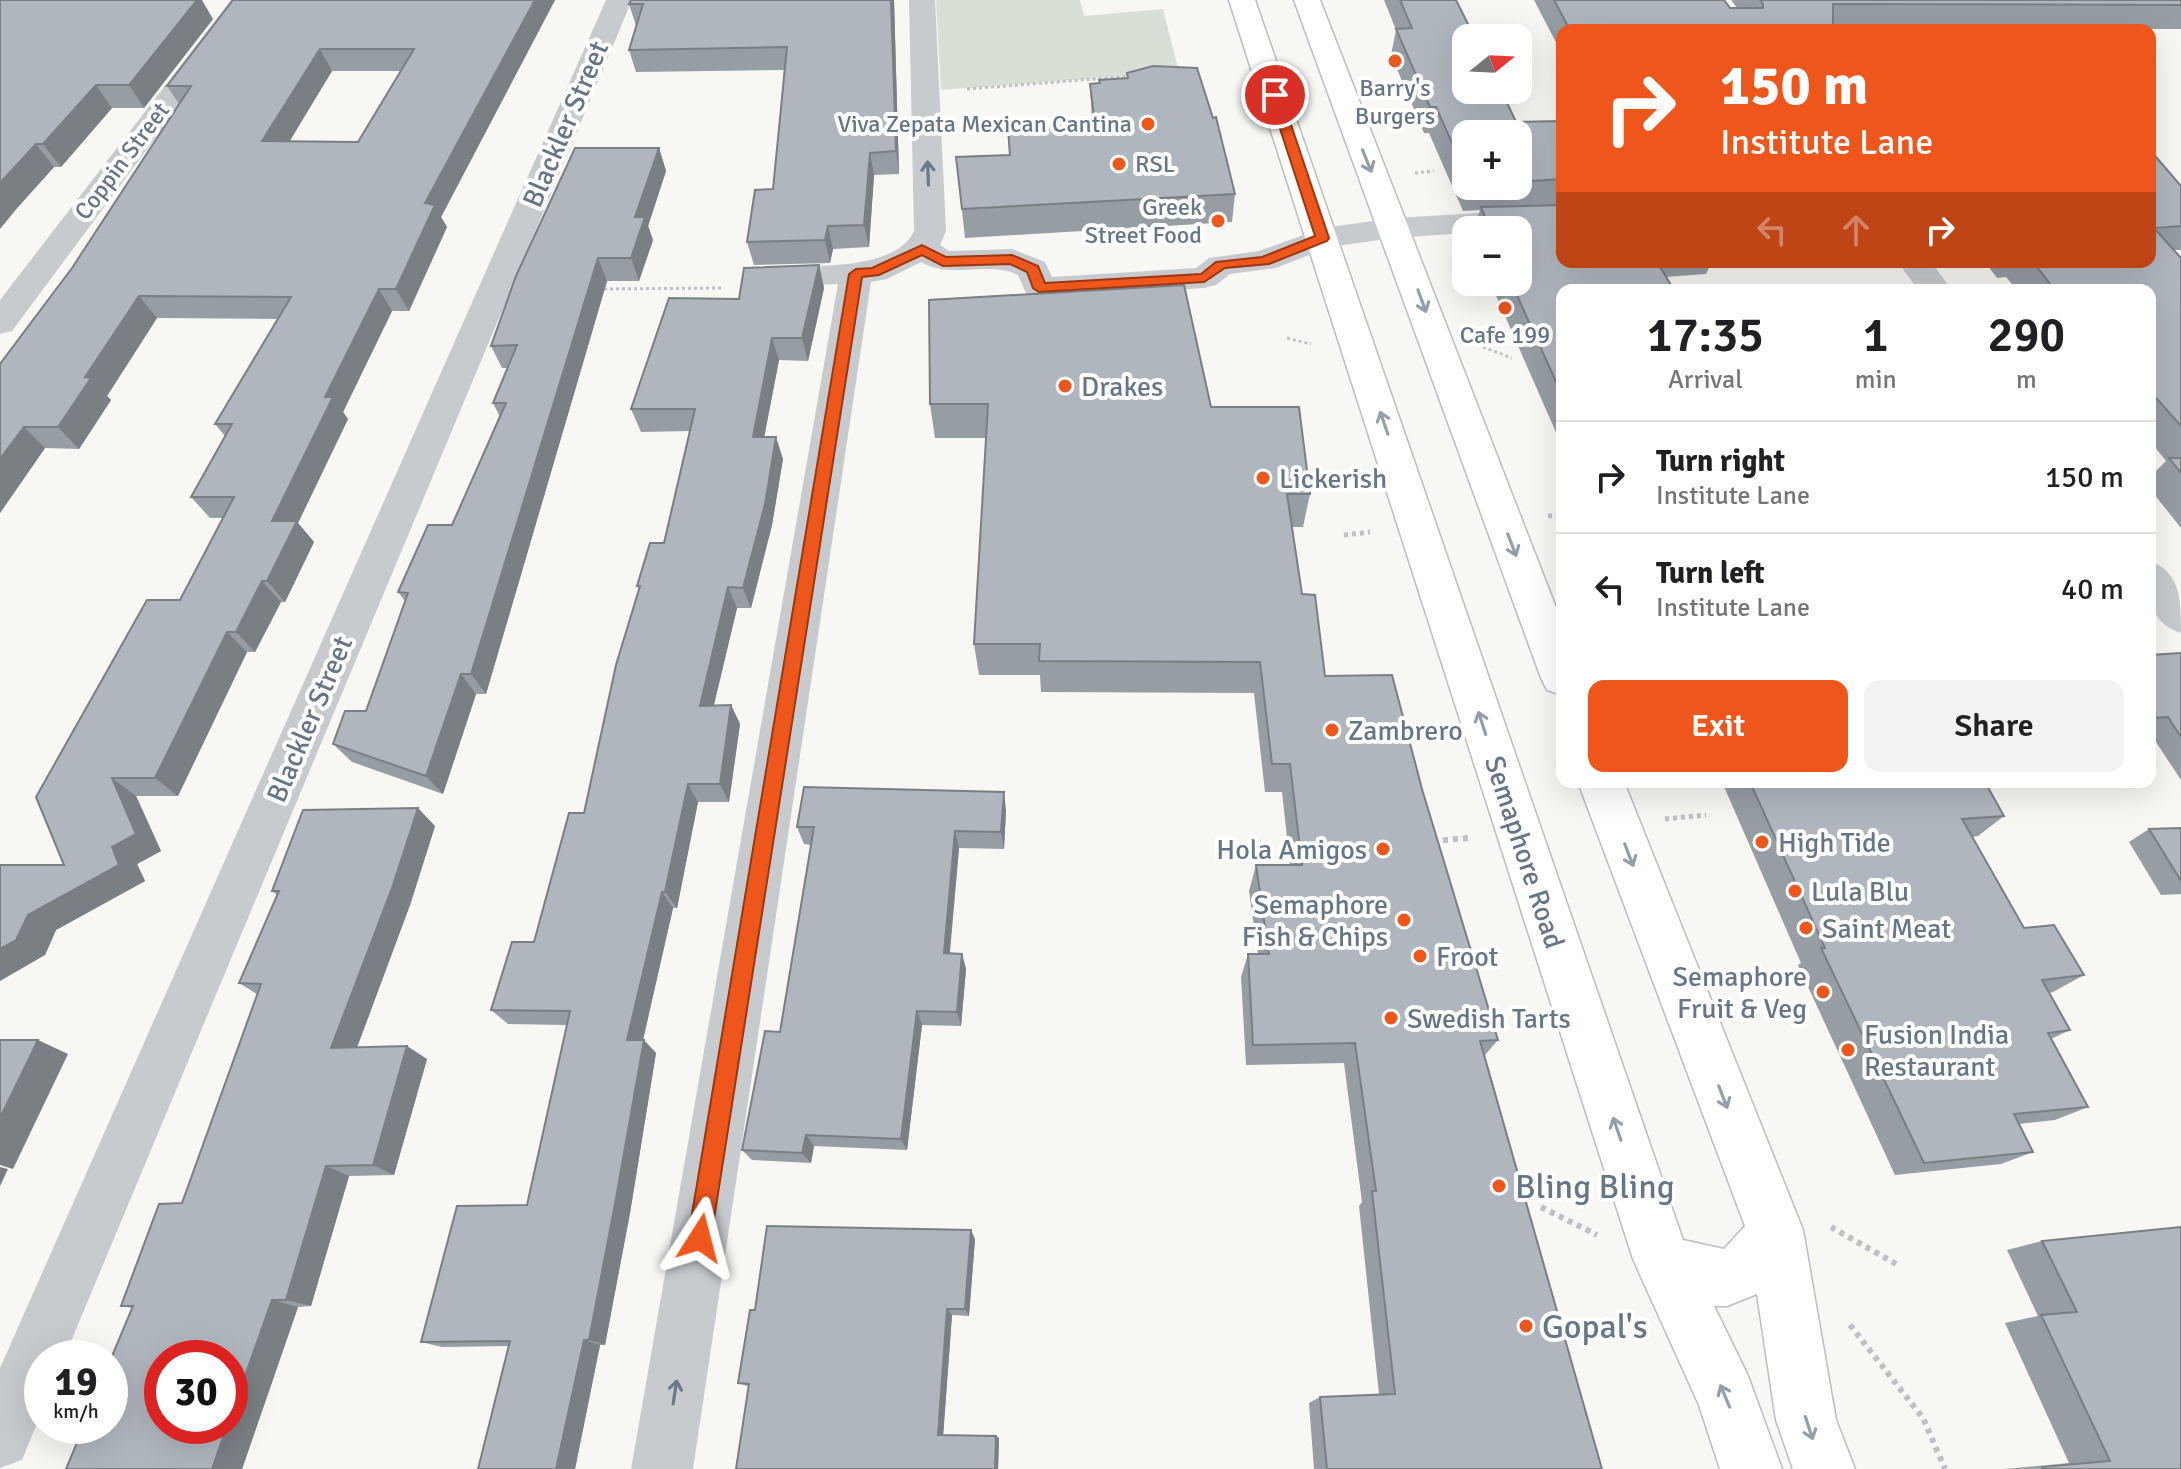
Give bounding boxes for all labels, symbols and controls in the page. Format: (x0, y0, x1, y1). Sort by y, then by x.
north arrow (1452, 24, 1532, 104)
map controls (1452, 24, 1532, 296)
street label: Blackler Street (516, 36, 616, 213)
text: 150 m (1720, 51, 1868, 120)
marker: Barry's Burgers (1386, 52, 1404, 70)
icon: right (1588, 56, 1692, 160)
pin (1241, 61, 1309, 129)
icon: arrive (1253, 73, 1297, 117)
place label: Barry's Burgers (1355, 73, 1435, 131)
street label: Coppin Street (68, 96, 176, 226)
place label: Viva Zepata Mexican Cantina (837, 109, 1132, 139)
marker: Viva Zepata Mexican Cantina (1139, 115, 1157, 133)
button: + (1452, 120, 1532, 200)
text: Institute Lane (1720, 120, 1933, 165)
one-way arrow (1360, 148, 1375, 173)
place label: RSL (1135, 149, 1175, 179)
marker: RSL (1110, 155, 1128, 173)
one-way arrow (921, 160, 936, 187)
place label: Greek Street Food (1085, 192, 1202, 250)
icon: left (1750, 208, 1794, 252)
icon: ahead (1834, 208, 1878, 252)
icon: right (1918, 208, 1962, 252)
marker: Greek Street Food (1209, 212, 1227, 230)
button: − (1452, 216, 1532, 296)
one-way arrow (1416, 288, 1430, 313)
marker: Cafe 199 (1496, 299, 1514, 317)
text: 17:35 (1647, 306, 1764, 365)
text: 1 (1863, 306, 1889, 365)
text: 290 (1987, 306, 2065, 365)
place label: Cafe 199 (1460, 320, 1550, 350)
text: Arrival (1668, 364, 1743, 396)
text: min (1855, 364, 1897, 396)
text: m (2016, 364, 2037, 396)
place label: Drakes (1081, 370, 1163, 404)
marker: Drakes (1056, 377, 1074, 395)
one-way arrow (1375, 411, 1390, 436)
text: Turn right (1656, 443, 1785, 480)
icon: right (1588, 455, 1632, 499)
text: 150 m (2045, 459, 2124, 496)
place label: Lickerish (1279, 462, 1387, 496)
marker: Lickerish (1254, 469, 1272, 487)
text: Institute Lane (1656, 480, 1810, 512)
one-way arrow (1506, 532, 1520, 557)
text: Turn left (1656, 555, 1765, 592)
icon: left (1588, 567, 1632, 611)
text: 40 m (2061, 571, 2124, 608)
text: Institute Lane (1656, 592, 1810, 624)
street label: Blackler Street (260, 631, 360, 808)
button: Exit (1588, 680, 1848, 772)
button: Share (1864, 680, 2124, 772)
one-way arrow (1474, 711, 1489, 736)
place label: Zambrero (1348, 714, 1463, 748)
marker: Zambrero (1323, 721, 1341, 739)
street label: Semaphore Road (1477, 752, 1571, 953)
place label: High Tide (1778, 826, 1891, 860)
place label: Hola Amigos (1216, 833, 1367, 867)
marker: High Tide (1753, 833, 1771, 851)
marker: Hola Amigos (1374, 840, 1392, 858)
one-way arrow (1623, 842, 1637, 867)
place label: Lula Blu (1811, 875, 1909, 909)
marker: Lula Blu (1786, 882, 1804, 900)
place label: Semaphore Fish & Chips (1242, 888, 1388, 954)
marker: Semaphore Fish & Chips (1395, 911, 1413, 929)
place label: Saint Meat (1822, 912, 1951, 946)
marker: Saint Meat (1797, 919, 1815, 937)
place label: Froot (1436, 940, 1499, 974)
marker: Froot (1411, 947, 1429, 965)
place label: Semaphore Fruit & Veg (1672, 960, 1807, 1026)
marker: Semaphore Fruit & Veg (1814, 983, 1832, 1001)
place label: Swedish Tarts (1407, 1002, 1571, 1036)
marker: Swedish Tarts (1382, 1009, 1400, 1027)
place label: Fusion India Restaurant (1864, 1018, 2009, 1084)
marker: Fusion India Restaurant (1839, 1041, 1857, 1059)
one-way arrow (1717, 1084, 1731, 1109)
one-way arrow (1609, 1117, 1624, 1142)
place label: Bling Bling (1515, 1166, 1675, 1208)
marker: Bling Bling (1490, 1177, 1508, 1195)
position arrow (658, 1196, 742, 1280)
place label: Gopal's (1542, 1306, 1648, 1348)
marker: Gopal's (1517, 1317, 1535, 1335)
speed limit sign: 30 (144, 1340, 248, 1444)
text: 19 (54, 1357, 98, 1407)
one-way arrow (668, 1380, 683, 1405)
one-way arrow (1717, 1384, 1732, 1408)
text: km/h (53, 1399, 99, 1424)
one-way arrow (1803, 1416, 1818, 1441)

